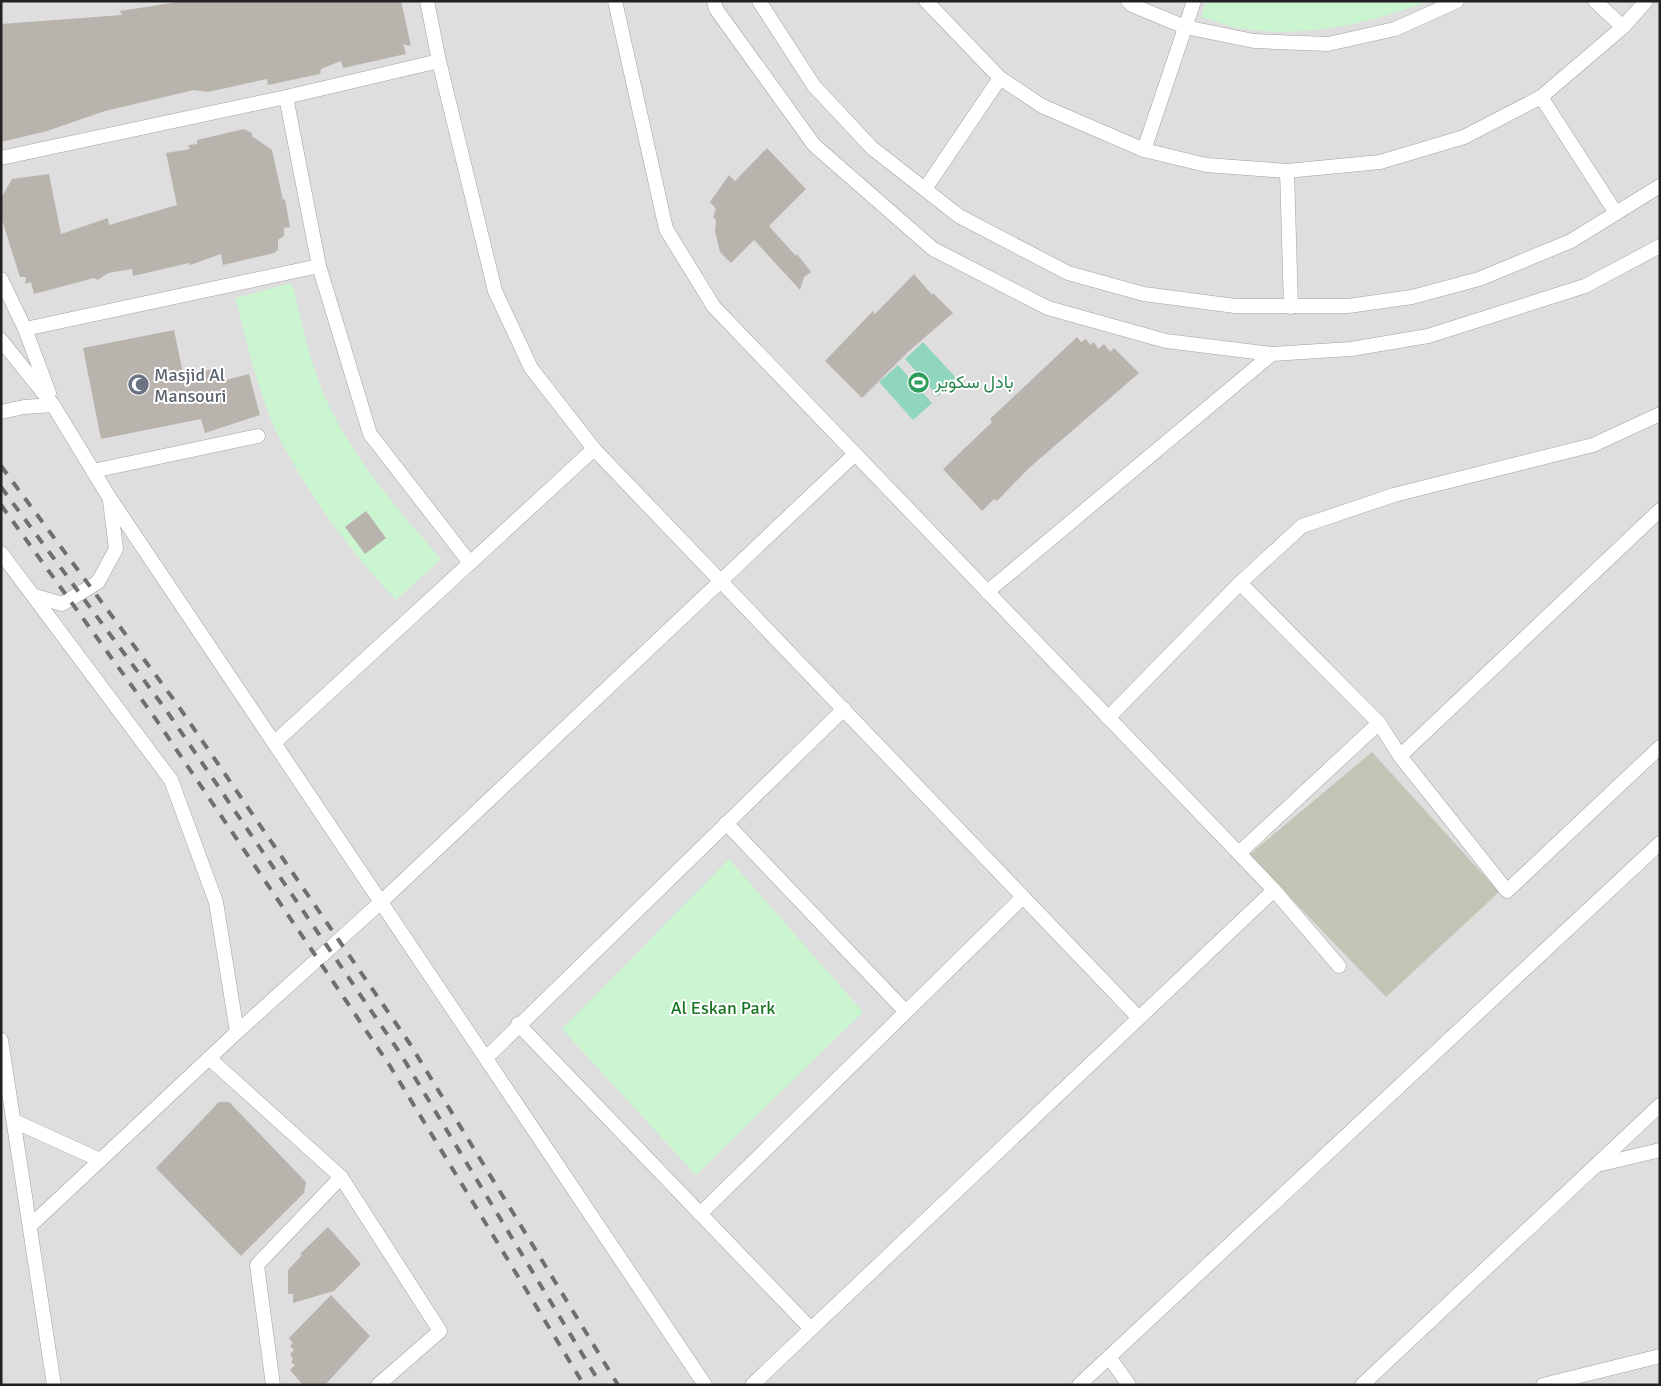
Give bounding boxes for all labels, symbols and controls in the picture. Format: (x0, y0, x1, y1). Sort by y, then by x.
place label: Masjid Al Mansouri (154, 364, 226, 407)
sports icon: بادل سكوير (907, 370, 931, 394)
place label: بادل سكوير (934, 371, 1014, 393)
mosque icon: Masjid Al Mansouri (126, 373, 150, 397)
park label: Al Eskan Park (671, 997, 775, 1019)

